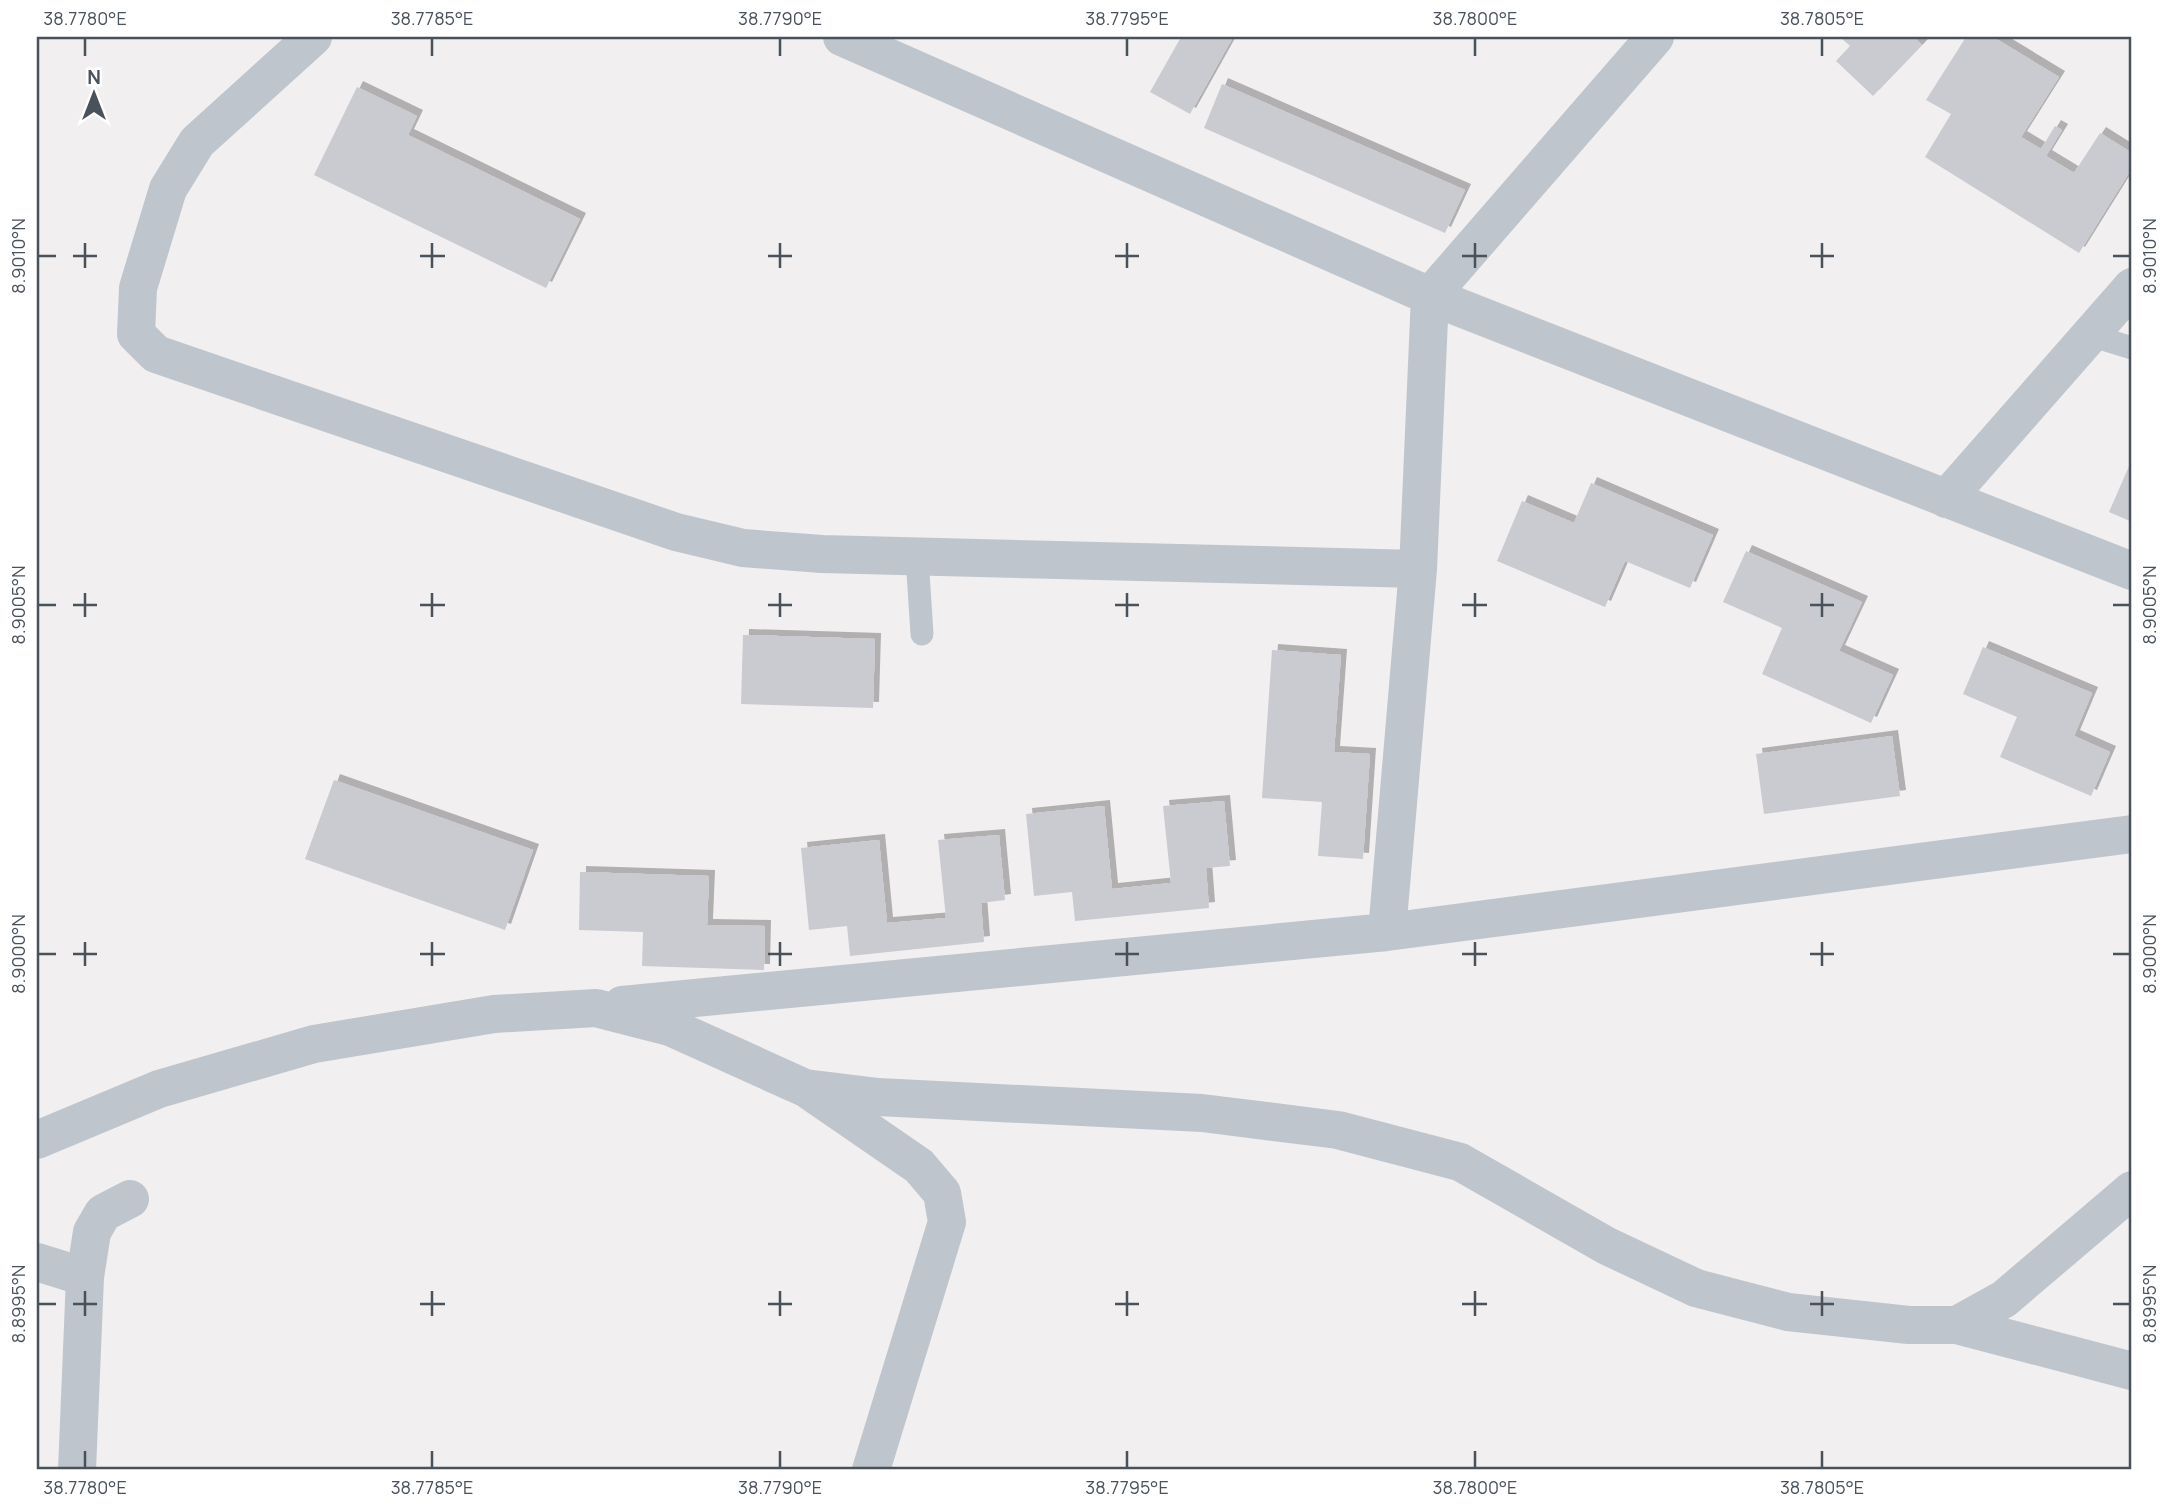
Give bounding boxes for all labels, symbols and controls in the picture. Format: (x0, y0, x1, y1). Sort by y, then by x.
text: 38.7780°E (43, 6, 127, 30)
text: 38.7785°E (391, 6, 473, 30)
text: 38.7790°E (738, 6, 822, 30)
text: 38.7795°E (1085, 6, 1169, 30)
text: 38.7800°E (1433, 6, 1517, 30)
text: 38.7805°E (1780, 6, 1864, 30)
north arrow (60, 60, 130, 130)
text: N (87, 64, 101, 90)
text: 8.9010°N (6, 218, 30, 294)
text: 8.9010°N (2137, 218, 2161, 294)
text: 8.9005°N (6, 566, 30, 644)
text: 8.9005°N (2137, 566, 2161, 644)
text: 8.9000°N (6, 914, 30, 994)
text: 8.9000°N (2137, 914, 2161, 994)
text: 8.8995°N (6, 1265, 30, 1343)
text: 8.8995°N (2137, 1265, 2161, 1343)
text: 38.7780°E (43, 1475, 127, 1499)
text: 38.7785°E (391, 1475, 473, 1499)
text: 38.7790°E (738, 1475, 822, 1499)
text: 38.7795°E (1085, 1475, 1169, 1499)
text: 38.7800°E (1433, 1475, 1517, 1499)
text: 38.7805°E (1780, 1475, 1864, 1499)

